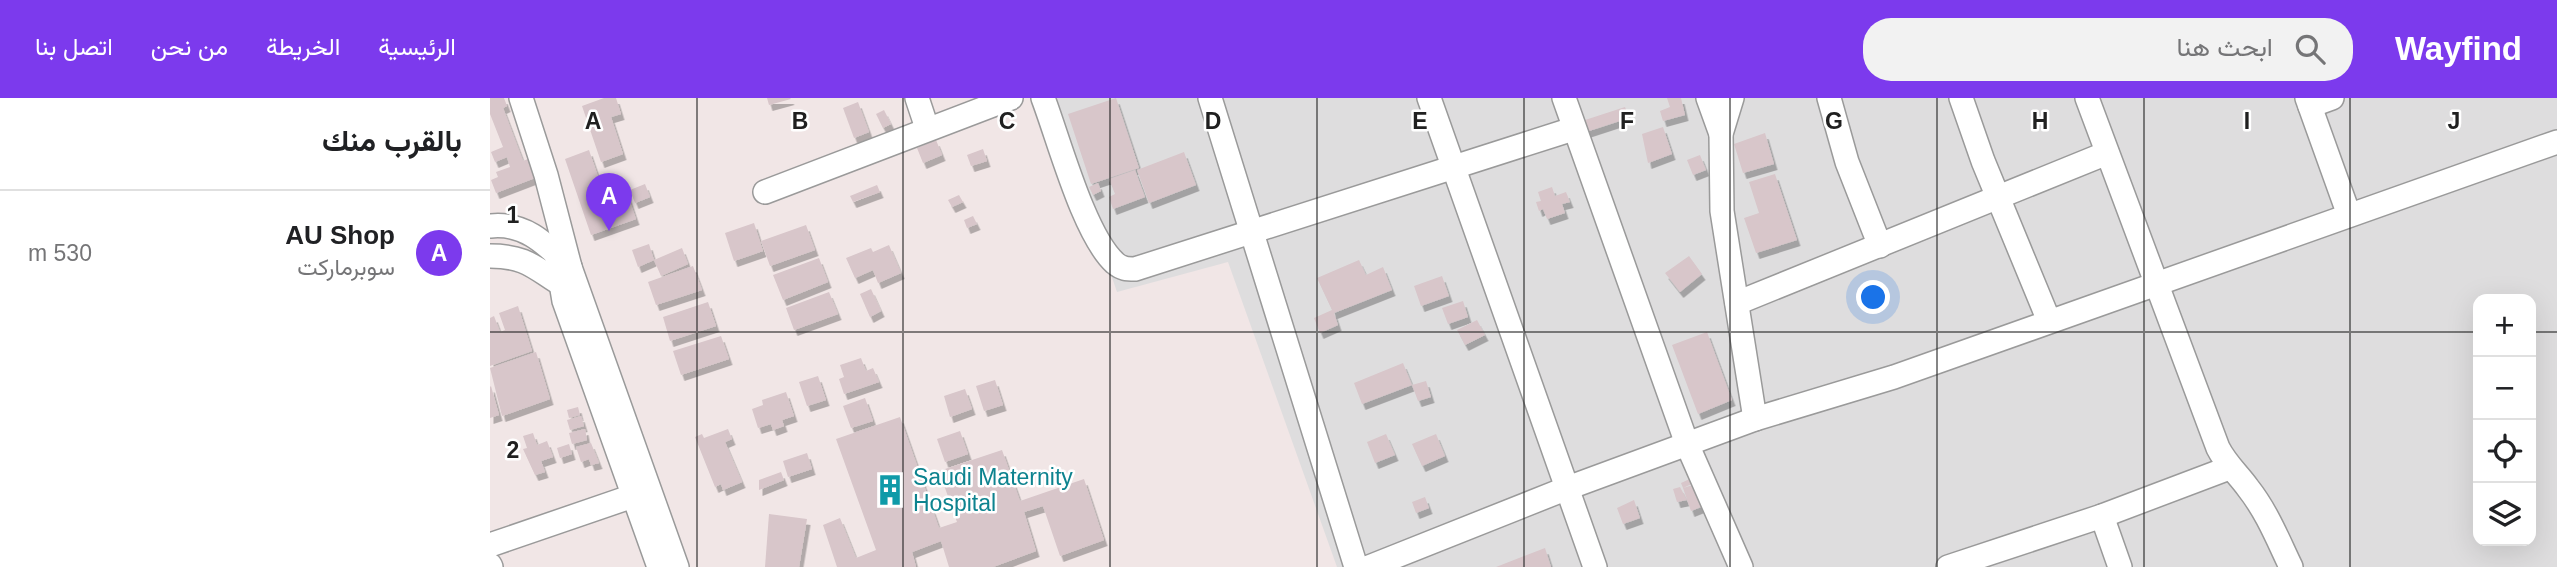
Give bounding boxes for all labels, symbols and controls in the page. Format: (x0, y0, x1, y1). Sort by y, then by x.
search box (1863, 18, 2353, 81)
icon: search (2291, 30, 2329, 68)
text: Wayfind (2395, 30, 2522, 67)
text: ابحث هنا (2176, 32, 2273, 62)
text: اتصل بنا (35, 33, 113, 60)
text: من نحن (151, 33, 228, 60)
text: الخريطة (266, 33, 340, 60)
text: الرئيسية (378, 33, 456, 60)
text: A (585, 108, 601, 134)
text: B (792, 108, 808, 134)
text: C (999, 108, 1015, 134)
text: D (1205, 108, 1221, 134)
text: E (1412, 108, 1428, 134)
text: F (1620, 108, 1634, 134)
text: G (1825, 108, 1843, 134)
text: H (2032, 108, 2048, 134)
text: I (2244, 108, 2250, 134)
text: J (2448, 108, 2460, 134)
text: بالقرب منك (322, 124, 462, 157)
pin: A (586, 173, 632, 231)
text: 1 (507, 202, 520, 228)
text: AU Shop (285, 220, 395, 250)
text: 530 m (28, 240, 92, 266)
text: A (431, 240, 447, 266)
text: سوبرماركت (297, 254, 395, 280)
your location (1856, 280, 1890, 314)
map controls (2473, 294, 2536, 546)
button: + (2473, 294, 2536, 357)
button: − (2473, 357, 2536, 420)
button: locate (2473, 420, 2536, 483)
text: 2 (507, 437, 519, 463)
place label: Saudi Maternity Hospital (913, 464, 1073, 516)
building icon: Saudi Maternity Hospital (873, 473, 907, 507)
button: layers (2473, 483, 2536, 546)

